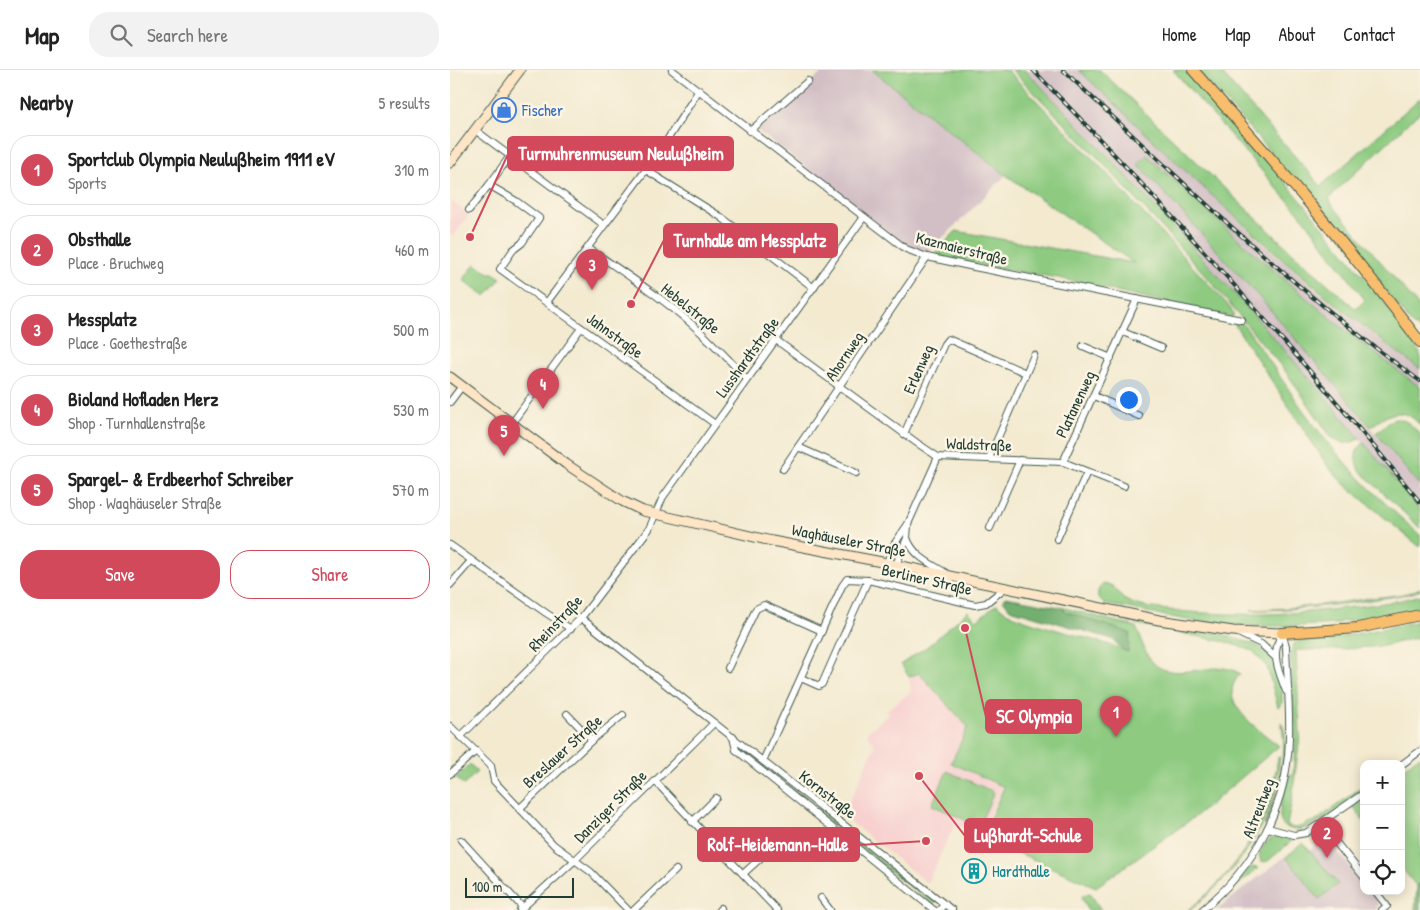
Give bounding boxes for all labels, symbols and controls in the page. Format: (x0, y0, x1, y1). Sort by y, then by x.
search box (89, 12, 439, 57)
text: Map (25, 19, 59, 51)
icon: search (107, 21, 135, 49)
text: Search here (147, 22, 228, 48)
text: Home (1162, 22, 1197, 47)
text: Map (1225, 22, 1250, 47)
text: About (1278, 22, 1315, 47)
text: Contact (1343, 22, 1395, 47)
text: Nearby (20, 88, 73, 117)
text: 5 results (379, 92, 430, 114)
shop icon: Fischer (491, 97, 517, 123)
place label: Fischer (521, 99, 563, 121)
callout: Turmuhrenmuseum Neulußheim (508, 137, 733, 170)
text: Turmuhrenmuseum Neulußheim (517, 141, 724, 167)
text: Sportclub Olympia Neulußheim 1911 eV (68, 146, 335, 172)
text: 1 (34, 159, 40, 181)
text: 310 m (394, 159, 429, 181)
text: Sports (68, 172, 106, 194)
callout: Turnhalle am Messplatz (664, 224, 837, 257)
text: Obsthalle (68, 226, 131, 252)
street label: Kazmaierstraße (914, 226, 1011, 270)
text: Turnhalle am Messplatz (673, 228, 827, 254)
text: 2 (33, 239, 41, 261)
text: 460 m (395, 239, 429, 261)
pin: 3 (576, 249, 608, 290)
text: Place · Bruchweg (68, 252, 164, 274)
street label: Hebelstraße (657, 277, 726, 339)
text: Messplatz (68, 306, 137, 332)
street label: Jahnstraße (582, 307, 648, 363)
street label: Lusshardtstraße (710, 312, 784, 402)
text: 3 (33, 319, 41, 341)
text: 500 m (393, 319, 429, 341)
street label: Ahornweg (819, 327, 869, 385)
text: Place · Goethestraße (68, 332, 187, 354)
street label: Erlenweg (897, 341, 939, 397)
street label: Platanenweg (1050, 367, 1100, 441)
pin: 4 (527, 368, 559, 409)
text: Bioland Hofladen Merz (68, 386, 218, 412)
your location (1116, 387, 1142, 413)
text: 4 (34, 399, 40, 421)
text: 530 m (393, 399, 429, 421)
text: Shop · Turnhallenstraße (68, 412, 206, 434)
pin: 5 (488, 415, 520, 456)
street label: Waldstraße (946, 432, 1013, 456)
text: Spargel- & Erdbeerhof Schreiber (68, 466, 293, 492)
text: 5 (34, 479, 40, 501)
text: 570 m (393, 479, 429, 501)
text: Shop · Waghäuseler Straße (68, 492, 222, 514)
street label: Waghäuseler Straße (790, 518, 909, 562)
button: Save (20, 550, 220, 599)
button: Share (230, 550, 430, 599)
street label: Berliner Straße (880, 558, 975, 600)
street label: Rheinstraße (523, 589, 587, 656)
pin: 1 (1100, 696, 1132, 737)
callout: SC Olympia (986, 700, 1081, 733)
text: SC Olympia (996, 704, 1073, 730)
street label: Breslauer Straße (517, 709, 607, 793)
map controls (1360, 760, 1405, 895)
button: + (1360, 760, 1405, 805)
street label: Danziger Straße (569, 764, 652, 847)
street label: Kornstraße (795, 765, 862, 824)
street label: Altreutweg (1236, 775, 1280, 841)
button: − (1360, 805, 1405, 850)
pin: 2 (1311, 817, 1343, 858)
callout: Lußhardt-Schule (965, 819, 1092, 852)
text: Lußhardt-Schule (974, 823, 1083, 849)
callout: Rolf-Heidemann-Halle (698, 828, 859, 861)
text: Rolf-Heidemann-Halle (708, 832, 849, 857)
button: locate (1360, 850, 1405, 895)
building icon: Hardthalle (961, 858, 987, 884)
place label: Hardthalle (992, 860, 1051, 882)
scale bar (465, 875, 574, 898)
text: 100 m (472, 877, 502, 896)

